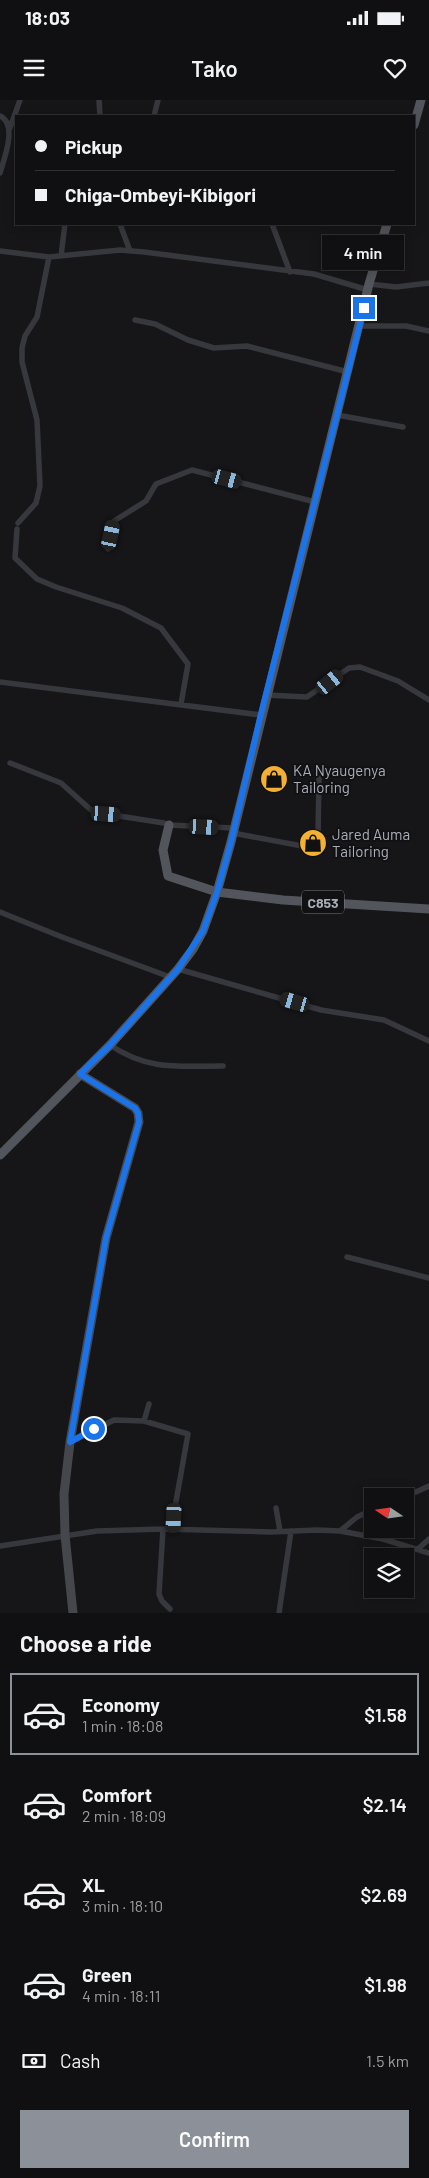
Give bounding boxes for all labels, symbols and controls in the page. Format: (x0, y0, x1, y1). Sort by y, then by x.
text: 18:03 (25, 6, 70, 29)
icon: menu (20, 54, 48, 82)
icon: heart (381, 54, 409, 82)
text: Tako (191, 55, 238, 81)
text: Pickup (65, 135, 123, 158)
text: Chiga-Ombeyi-Kibigori (65, 183, 256, 206)
callout: 4 min (323, 236, 405, 270)
text: 4 min (344, 243, 382, 262)
route end (353, 297, 375, 319)
car (210, 468, 243, 490)
car (100, 519, 121, 551)
car (313, 667, 346, 697)
place label: KA Nyaugenya Tailoring (293, 761, 386, 796)
shop icon: KA Nyaugenya Tailoring (259, 764, 289, 794)
car (90, 805, 121, 823)
car (188, 819, 219, 835)
place label: Jared Auma Tailoring (332, 825, 410, 860)
shop icon: Jared Auma Tailoring (298, 828, 328, 858)
road number: C853 (302, 890, 344, 914)
car (278, 991, 311, 1013)
route start (83, 1418, 105, 1440)
north arrow (364, 1488, 414, 1538)
map controls (364, 1488, 414, 1598)
car (165, 1503, 182, 1533)
button: layers (364, 1548, 414, 1598)
text: Choose a ride (20, 1630, 152, 1656)
icon: car (22, 1692, 67, 1737)
text: Economy (82, 1693, 160, 1716)
text: $1.58 (364, 1703, 407, 1726)
text: 1 min · 18:08 (82, 1716, 163, 1735)
icon: car (22, 1782, 67, 1827)
text: Comfort (82, 1783, 152, 1806)
text: $2.14 (363, 1793, 407, 1816)
text: 2 min · 18:09 (82, 1806, 166, 1825)
icon: car (22, 1872, 67, 1917)
text: XL (82, 1873, 105, 1896)
text: $2.69 (361, 1883, 407, 1906)
text: 3 min · 18:10 (82, 1896, 163, 1915)
icon: car (22, 1962, 67, 2007)
text: Green (82, 1963, 132, 1986)
text: $1.98 (364, 1973, 407, 1996)
text: 4 min · 18:11 (82, 1986, 160, 2005)
icon: cash (20, 2047, 48, 2075)
text: Cash (60, 2049, 101, 2072)
text: 1.5 km (366, 2051, 409, 2070)
button: Confirm (20, 2110, 409, 2168)

